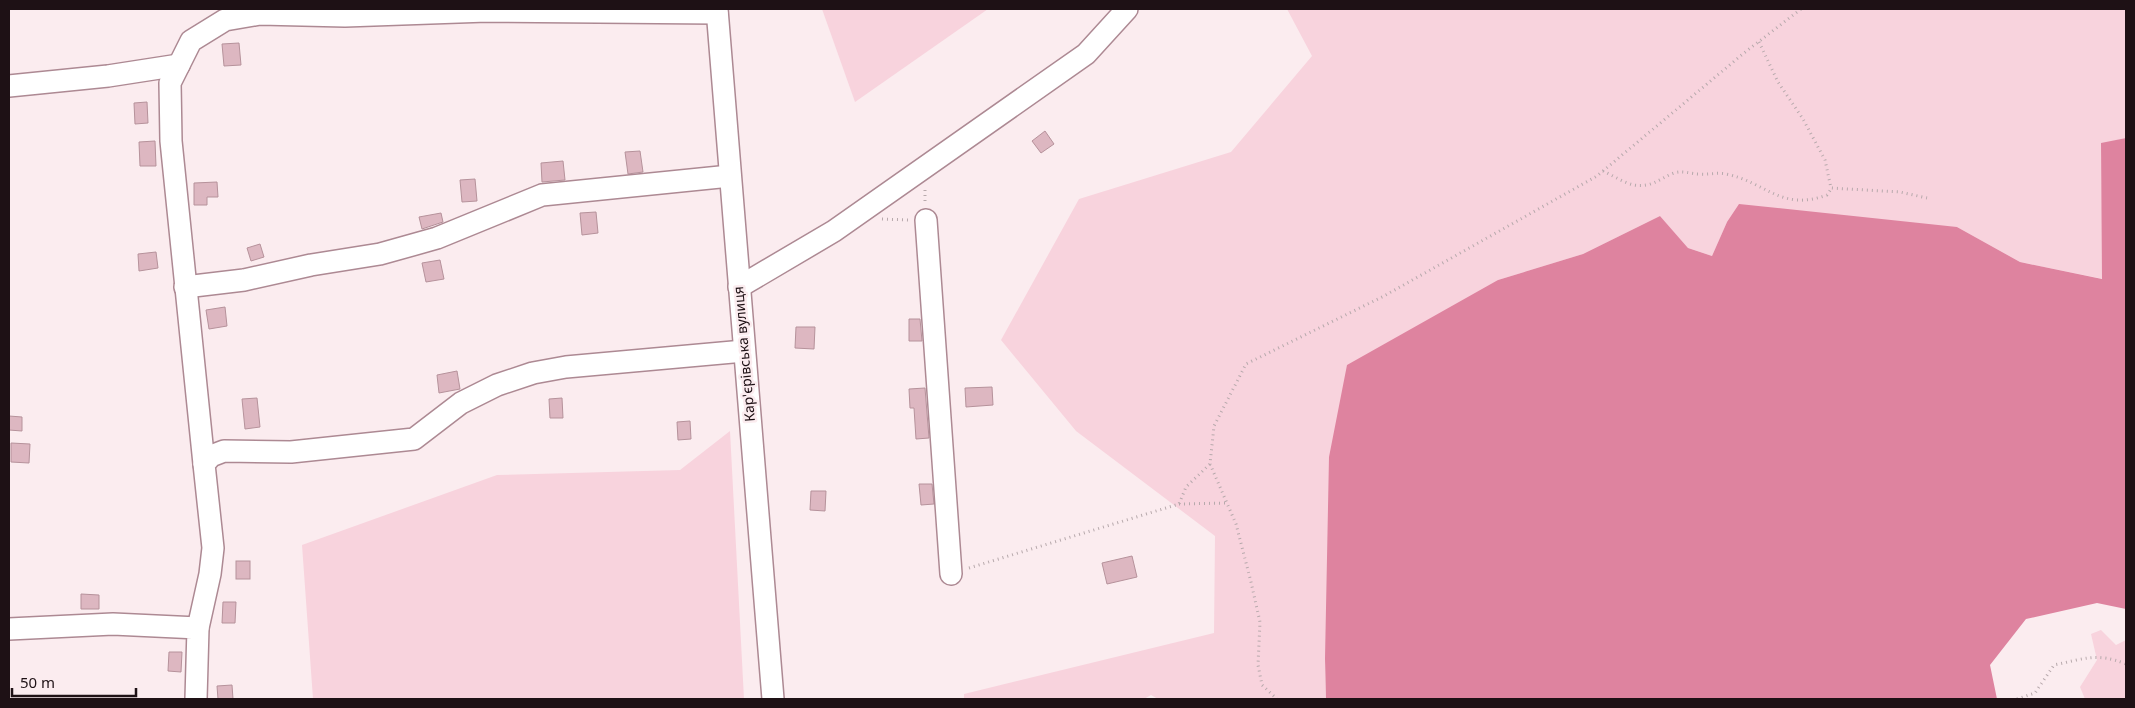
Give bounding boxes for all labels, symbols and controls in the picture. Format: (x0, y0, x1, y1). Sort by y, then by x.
street label: Кар'єрівська вулиця (728, 286, 759, 423)
scale bar (12, 666, 136, 698)
text: 50 m (20, 672, 55, 692)

